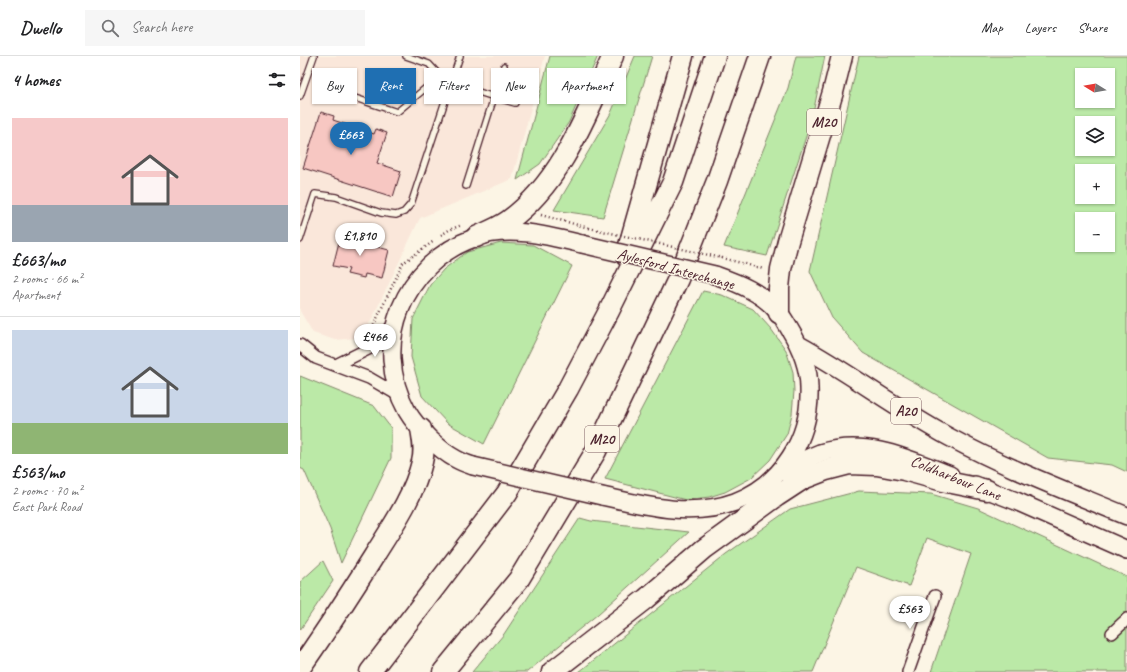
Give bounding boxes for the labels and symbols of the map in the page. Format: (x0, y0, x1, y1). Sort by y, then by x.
north arrow (1075, 68, 1115, 108)
road number: M20 (807, 109, 841, 135)
pin: £663 (327, 122, 375, 156)
pin: £1,810 (327, 223, 393, 257)
street label: Aylesford Interchange (615, 244, 738, 295)
pin: £466 (351, 324, 399, 358)
road number: A20 (891, 398, 921, 424)
road number: M20 (585, 426, 619, 452)
street label: Coldharbour Lane (908, 451, 1005, 506)
pin: £563 (886, 596, 934, 630)

